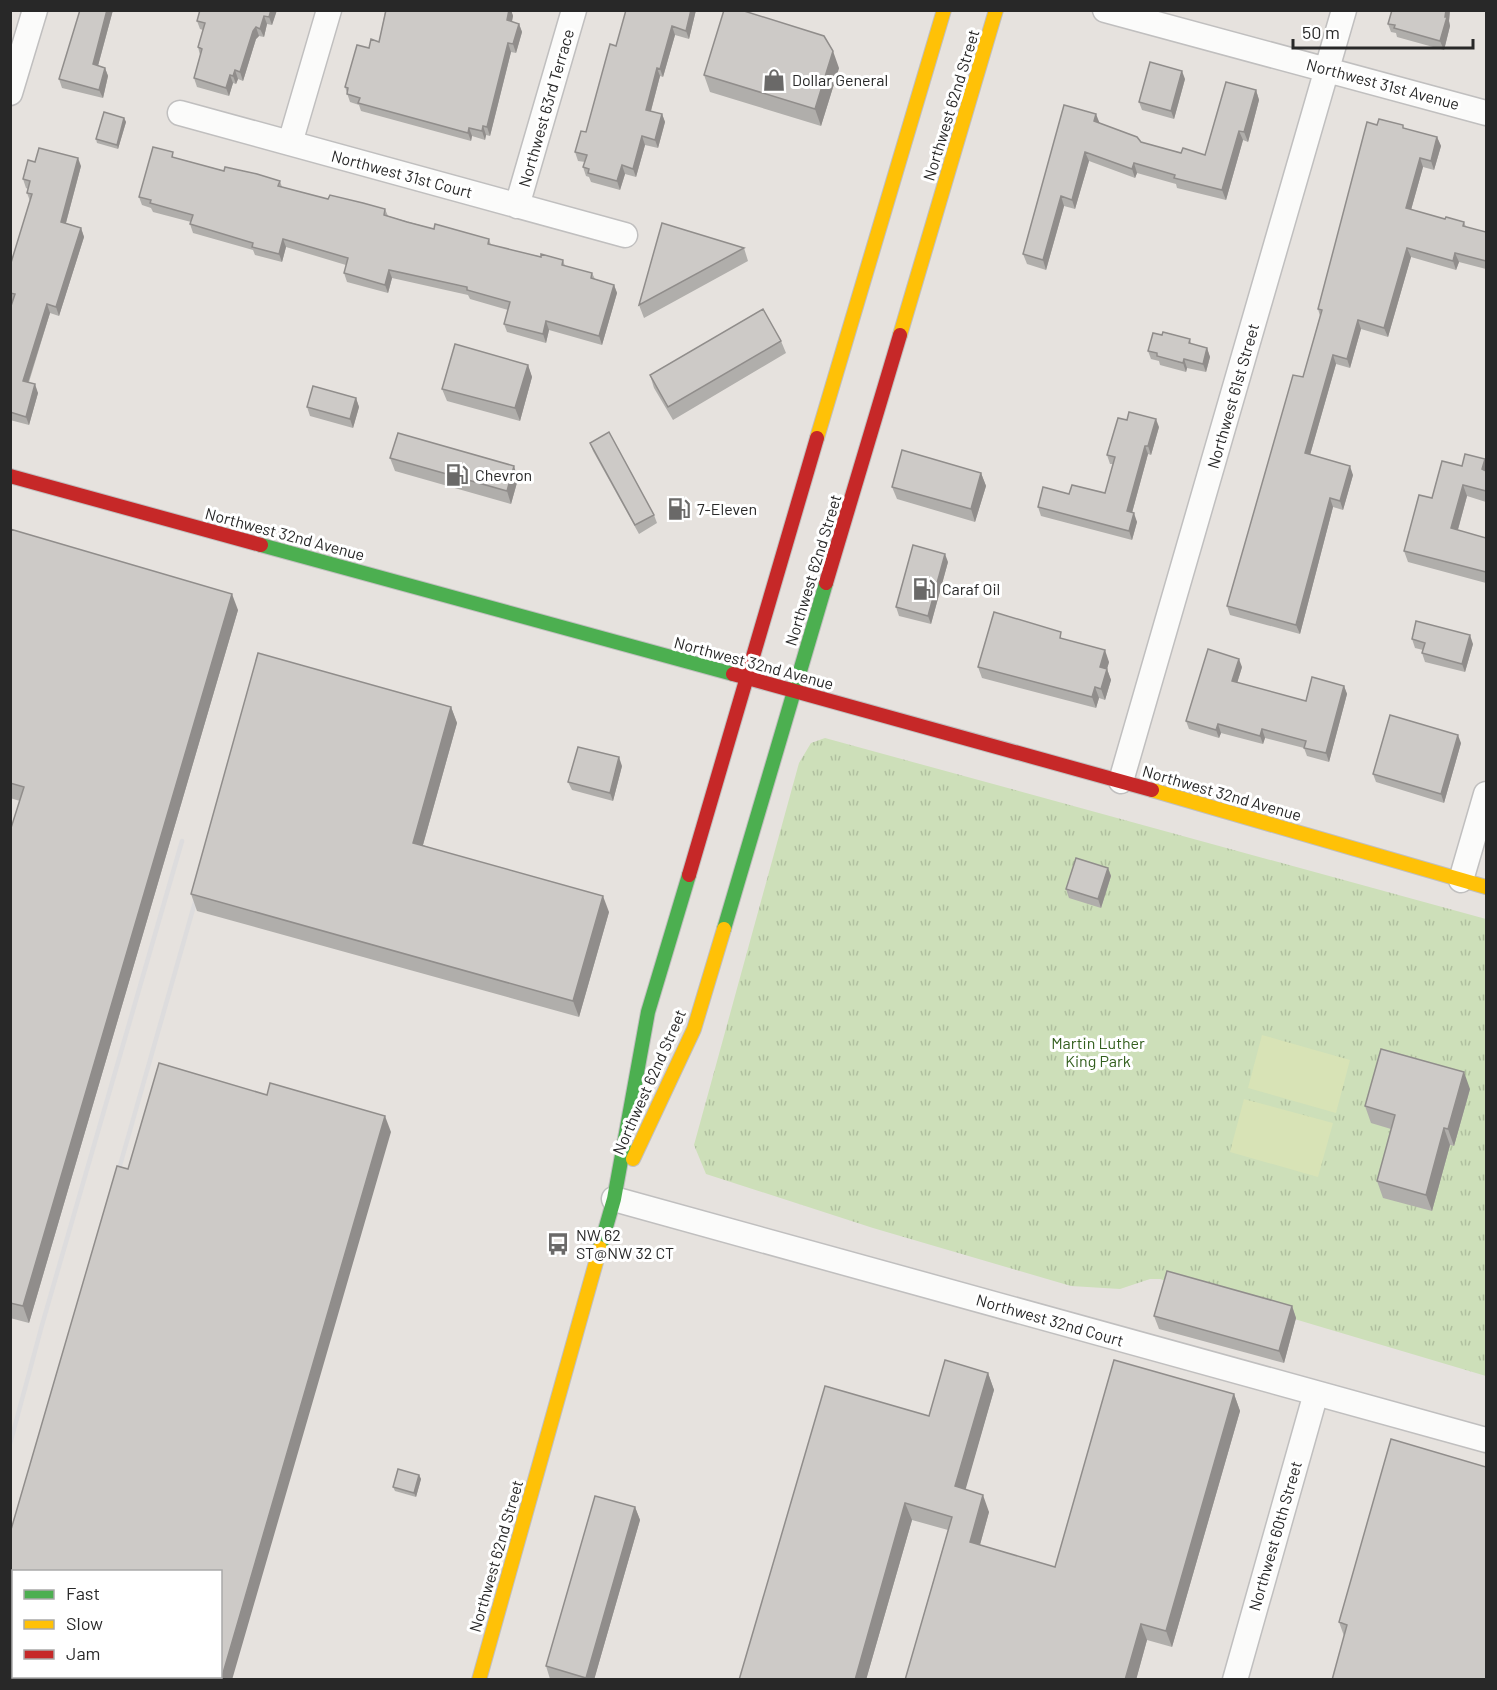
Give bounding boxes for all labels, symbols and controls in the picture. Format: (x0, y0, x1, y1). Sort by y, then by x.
scale bar (1293, 12, 1473, 50)
text: 50 m (1302, 21, 1340, 43)
street label: Northwest 63rd Terrace (514, 27, 577, 189)
street label: Northwest 62nd Street (918, 27, 983, 183)
street label: Northwest 31st Avenue (1305, 54, 1462, 113)
shop icon: Dollar General (761, 67, 787, 93)
place label: Dollar General (792, 70, 888, 89)
street label: Northwest 31st Court (329, 146, 475, 202)
street label: Northwest 61st Street (1203, 321, 1262, 471)
fuel station icon: Chevron (444, 462, 470, 488)
place label: Chevron (475, 465, 532, 484)
street label: Northwest 62nd Street (780, 492, 845, 648)
fuel station icon: 7-Eleven (666, 496, 692, 522)
place label: 7-Eleven (697, 499, 757, 518)
street label: Northwest 32nd Avenue (203, 503, 367, 564)
fuel station icon: Caraf Oil (911, 576, 937, 602)
place label: Caraf Oil (942, 579, 1000, 598)
street label: Northwest 32nd Avenue (672, 632, 836, 693)
street label: Northwest 32nd Avenue (1141, 761, 1304, 824)
street label: Northwest 62nd Street (608, 1006, 689, 1157)
park label: Martin Luther King Park (1051, 1033, 1145, 1070)
place label: NW 62 ST@NW 32 CT (576, 1225, 674, 1262)
bus stop icon: NW 62 ST@NW 32 CT (545, 1231, 571, 1257)
street label: Northwest 32nd Court (974, 1289, 1126, 1350)
street label: Northwest 60th Street (1244, 1459, 1305, 1613)
street label: Northwest 62nd Street (465, 1478, 526, 1634)
legend (12, 1570, 222, 1678)
text: Fast (66, 1582, 100, 1604)
text: Slow (66, 1612, 103, 1634)
text: Jam (66, 1642, 100, 1664)

